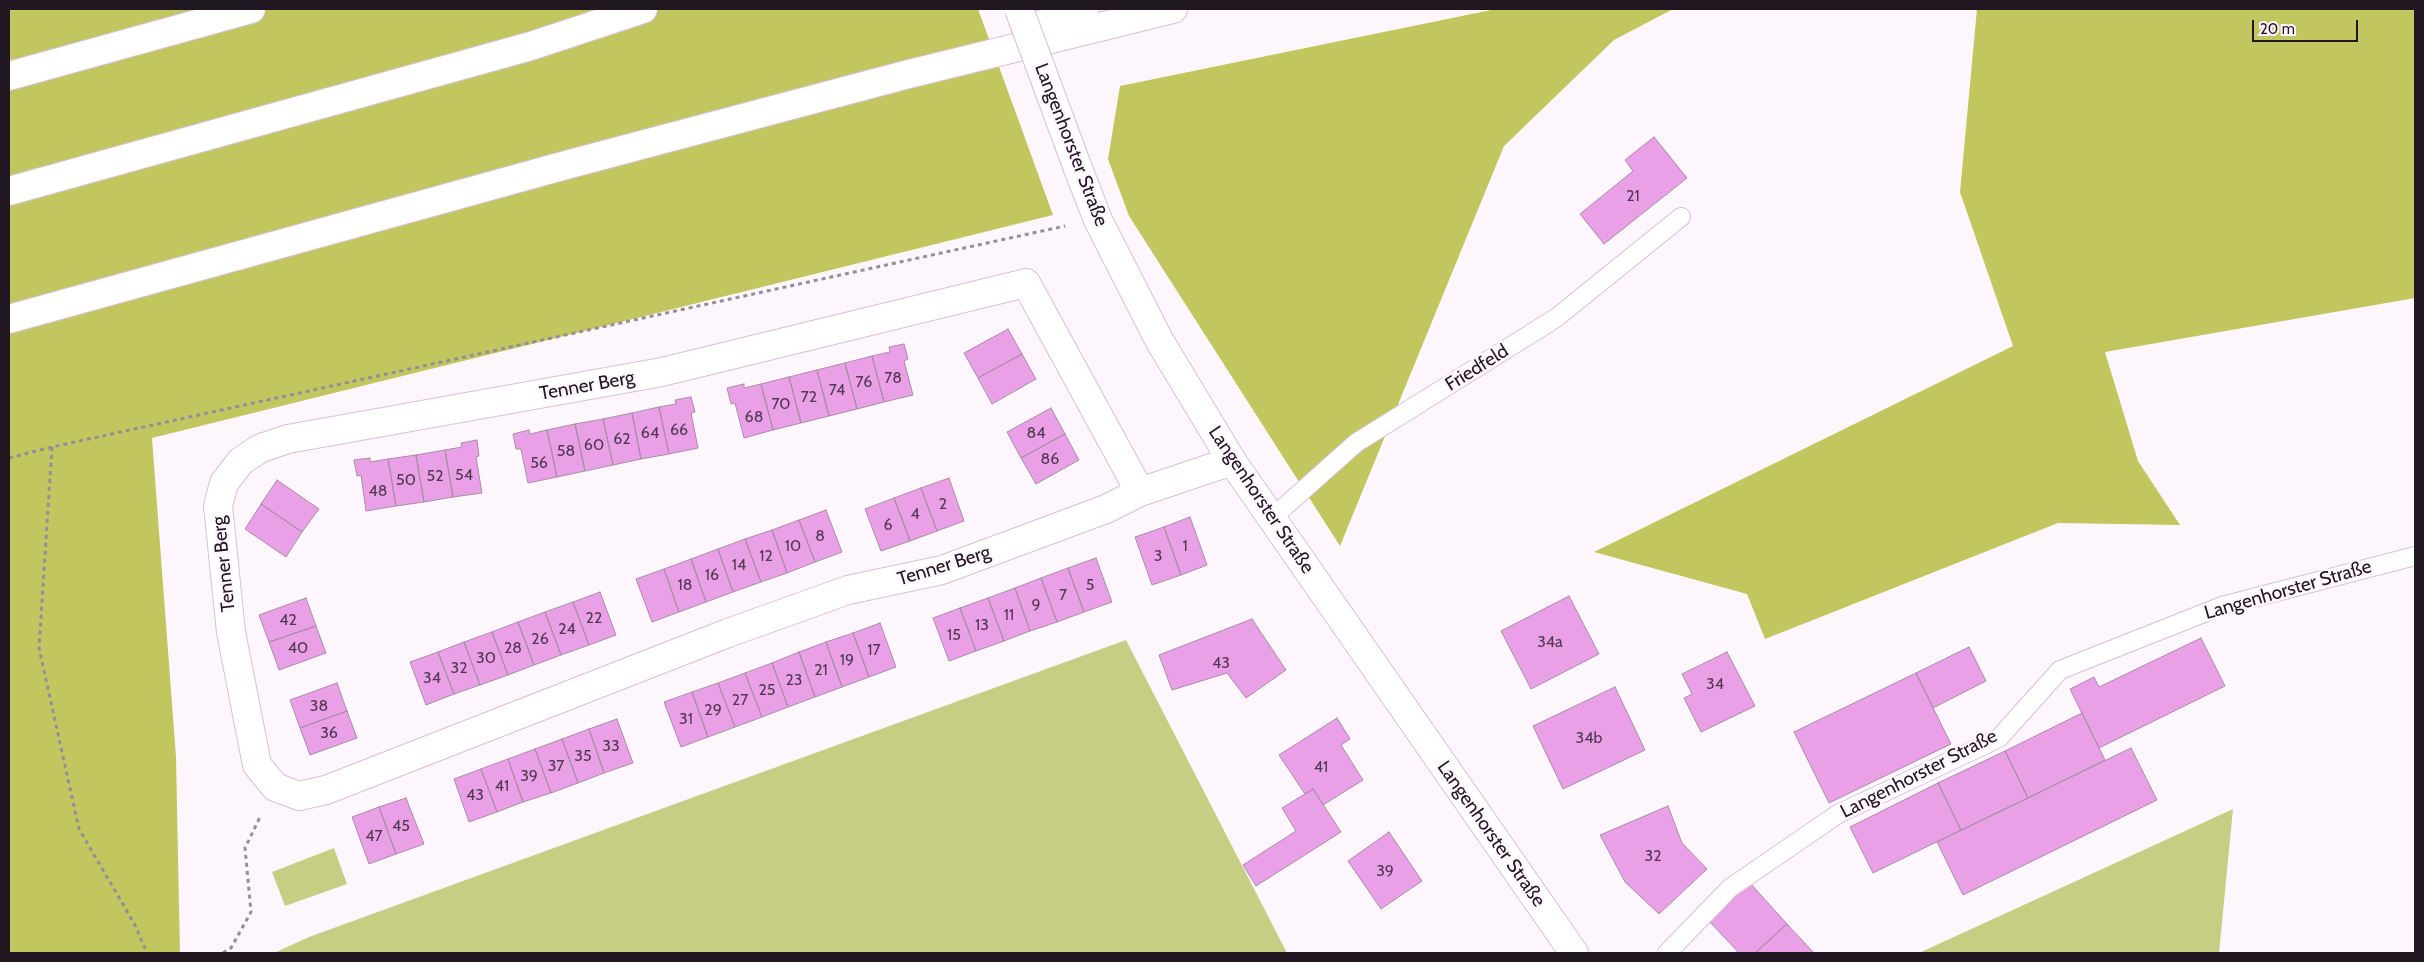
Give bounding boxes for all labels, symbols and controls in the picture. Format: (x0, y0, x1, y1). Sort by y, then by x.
scale bar (2254, 10, 2360, 42)
text: 20 m (2260, 20, 2295, 38)
street label: Langenhorster Straße (1029, 60, 1113, 230)
house number: 21 (1626, 186, 1640, 206)
street label: Friedfeld (1441, 340, 1513, 396)
street label: Tenner Berg (538, 366, 636, 406)
house number: 78 (884, 368, 902, 388)
house number: 76 (856, 372, 872, 392)
house number: 74 (829, 380, 845, 400)
house number: 72 (801, 387, 817, 407)
house number: 70 (771, 394, 791, 414)
house number: 68 (745, 407, 763, 427)
house number: 66 (670, 420, 688, 440)
street label: Langenhorster Straße (1203, 422, 1319, 578)
house number: 64 (641, 423, 659, 443)
house number: 84 (1027, 423, 1045, 443)
house number: 62 (613, 429, 631, 449)
house number: 60 (584, 435, 604, 455)
house number: 58 (557, 441, 575, 461)
house number: 86 (1041, 449, 1059, 469)
house number: 56 (530, 453, 548, 473)
house number: 54 (455, 465, 473, 485)
house number: 52 (426, 466, 444, 486)
house number: 50 (396, 470, 416, 490)
house number: 48 (369, 481, 387, 501)
house number: 2 (939, 494, 947, 514)
house number: 4 (910, 504, 920, 524)
street label: Tenner Berg (208, 515, 240, 613)
house number: 6 (883, 515, 893, 535)
house number: 8 (815, 526, 825, 546)
house number: 10 (785, 536, 801, 556)
house number: 1 (1182, 536, 1188, 556)
street label: Tenner Berg (895, 541, 993, 591)
house number: 12 (759, 546, 773, 566)
house number: 3 (1154, 546, 1162, 566)
house number: 14 (732, 555, 746, 575)
street label: Langenhorster Straße (2202, 555, 2374, 625)
house number: 16 (705, 565, 719, 585)
house number: 18 (678, 575, 692, 595)
house number: 5 (1086, 575, 1094, 595)
house number: 7 (1059, 585, 1067, 605)
house number: 9 (1031, 595, 1041, 615)
house number: 11 (1004, 605, 1014, 625)
house number: 22 (586, 608, 602, 628)
house number: 42 (279, 610, 297, 630)
house number: 13 (975, 615, 989, 635)
house number: 24 (558, 619, 576, 639)
house number: 15 (947, 625, 961, 645)
house number: 26 (531, 629, 549, 649)
house number: 34a (1537, 632, 1563, 652)
house number: 40 (288, 638, 308, 658)
house number: 28 (504, 638, 522, 658)
house number: 17 (867, 640, 881, 660)
house number: 30 (476, 648, 496, 668)
house number: 19 (840, 650, 854, 670)
house number: 43 (1212, 653, 1230, 673)
house number: 32 (450, 658, 468, 678)
house number: 21 (814, 660, 828, 680)
house number: 34 (423, 668, 441, 688)
house number: 23 (785, 670, 803, 690)
house number: 34 (1706, 674, 1724, 694)
house number: 25 (758, 680, 776, 700)
house number: 27 (732, 690, 748, 710)
house number: 38 (310, 696, 328, 716)
house number: 29 (704, 700, 722, 720)
house number: 31 (679, 709, 693, 729)
house number: 36 (320, 723, 338, 743)
street label: Langenhorster Straße (1837, 725, 2001, 823)
house number: 34b (1576, 728, 1602, 748)
house number: 33 (602, 736, 620, 756)
house number: 35 (574, 746, 592, 766)
house number: 37 (548, 756, 564, 776)
house number: 41 (1314, 757, 1328, 777)
street label: Langenhorster Straße (1432, 757, 1550, 911)
house number: 39 (520, 766, 538, 786)
house number: 41 (495, 776, 509, 796)
house number: 43 (466, 785, 484, 805)
house number: 45 (392, 816, 410, 836)
house number: 47 (365, 826, 383, 846)
house number: 32 (1644, 846, 1662, 866)
house number: 39 (1376, 861, 1394, 881)

